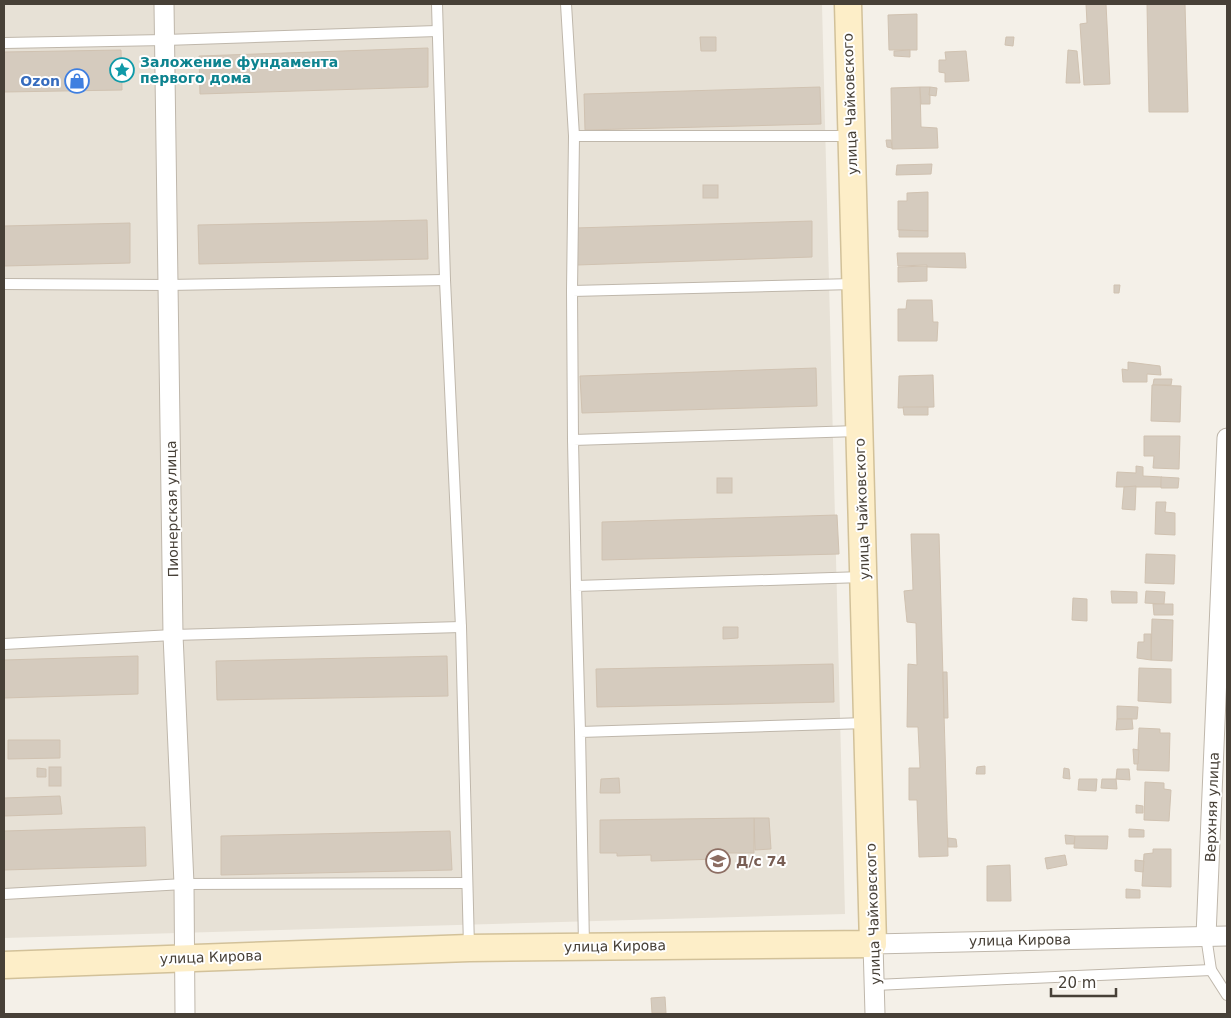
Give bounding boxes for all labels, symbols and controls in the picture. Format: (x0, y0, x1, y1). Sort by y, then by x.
street label: улица Чайковского (840, 33, 860, 175)
place label: Заложение фундамента первого дома (140, 54, 338, 86)
place icon: Заложение фундамента первого дома (109, 57, 135, 83)
shop icon: Ozon (64, 68, 90, 94)
place label: Ozon (20, 73, 60, 89)
street label: улица Чайковского (852, 438, 872, 580)
street label: Пионерская улица (163, 440, 181, 578)
street label: Верхняя улица (1202, 752, 1222, 862)
street label: улица Чайковского (863, 843, 883, 985)
school or university icon: Д/с 74 (705, 848, 731, 874)
place label: Д/с 74 (736, 853, 786, 869)
street label: улица Кирова (969, 931, 1071, 949)
street label: улица Кирова (564, 937, 666, 955)
street label: улица Кирова (160, 947, 262, 967)
scale bar (1051, 966, 1116, 998)
text: 20 m (1058, 974, 1096, 992)

